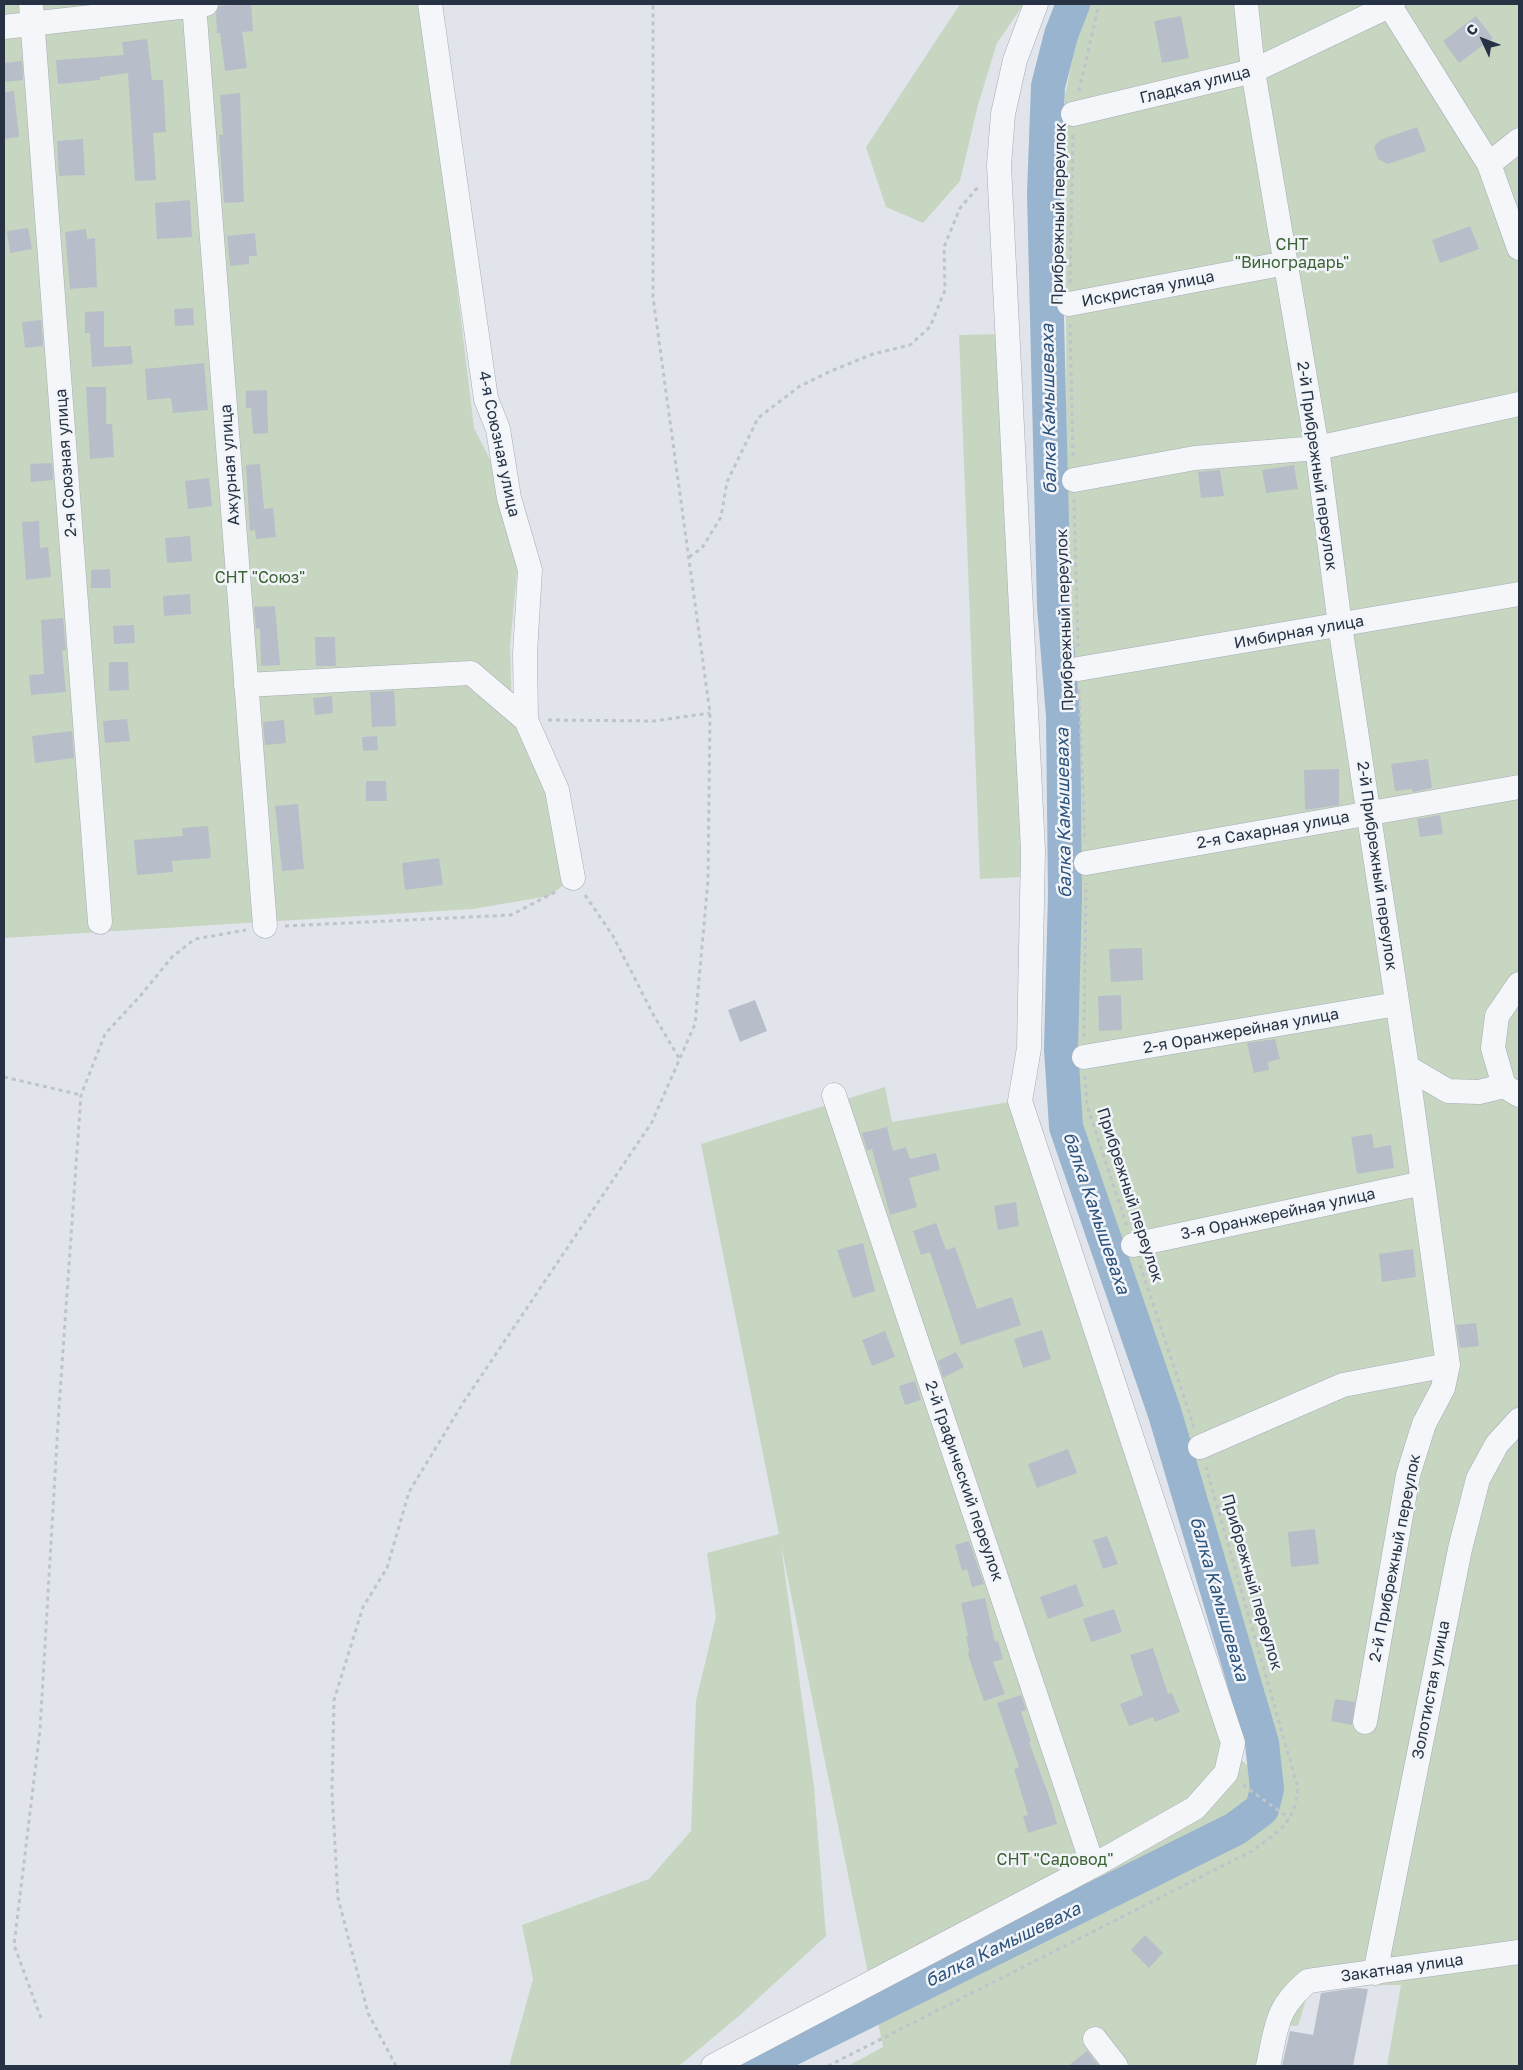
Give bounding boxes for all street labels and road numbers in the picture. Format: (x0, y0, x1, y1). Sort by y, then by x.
street label: Гладкая улица (1138, 62, 1252, 108)
street label: Прибрежный переулок (1048, 123, 1070, 305)
street label: Искристая улица (1080, 267, 1216, 311)
street label: 2-й Прибрежный переулок (1293, 360, 1341, 572)
street label: 4-я Союзная улица (474, 369, 524, 519)
street label: 2-я Союзная улица (51, 388, 81, 538)
street label: Ажурная улица (216, 404, 244, 526)
street label: Прибрежный переулок (1052, 529, 1078, 711)
street label: Имбирная улица (1233, 611, 1365, 653)
street label: 2-й Прибрежный переулок (1353, 760, 1401, 972)
street label: 2-я Сахарная улица (1195, 807, 1351, 853)
street label: 2-я Оранжерейная улица (1142, 1004, 1340, 1058)
street label: Прибрежный переулок (1093, 1105, 1167, 1285)
street label: 3-я Оранжерейная улица (1179, 1184, 1377, 1244)
street label: 2-й Графический переулок (921, 1378, 1007, 1584)
street label: 2-й Прибрежный переулок (1365, 1452, 1425, 1664)
street label: Прибрежный переулок (1218, 1492, 1286, 1672)
street label: Золотистая улица (1408, 1619, 1454, 1761)
street label: Закатная улица (1339, 1950, 1465, 1986)

